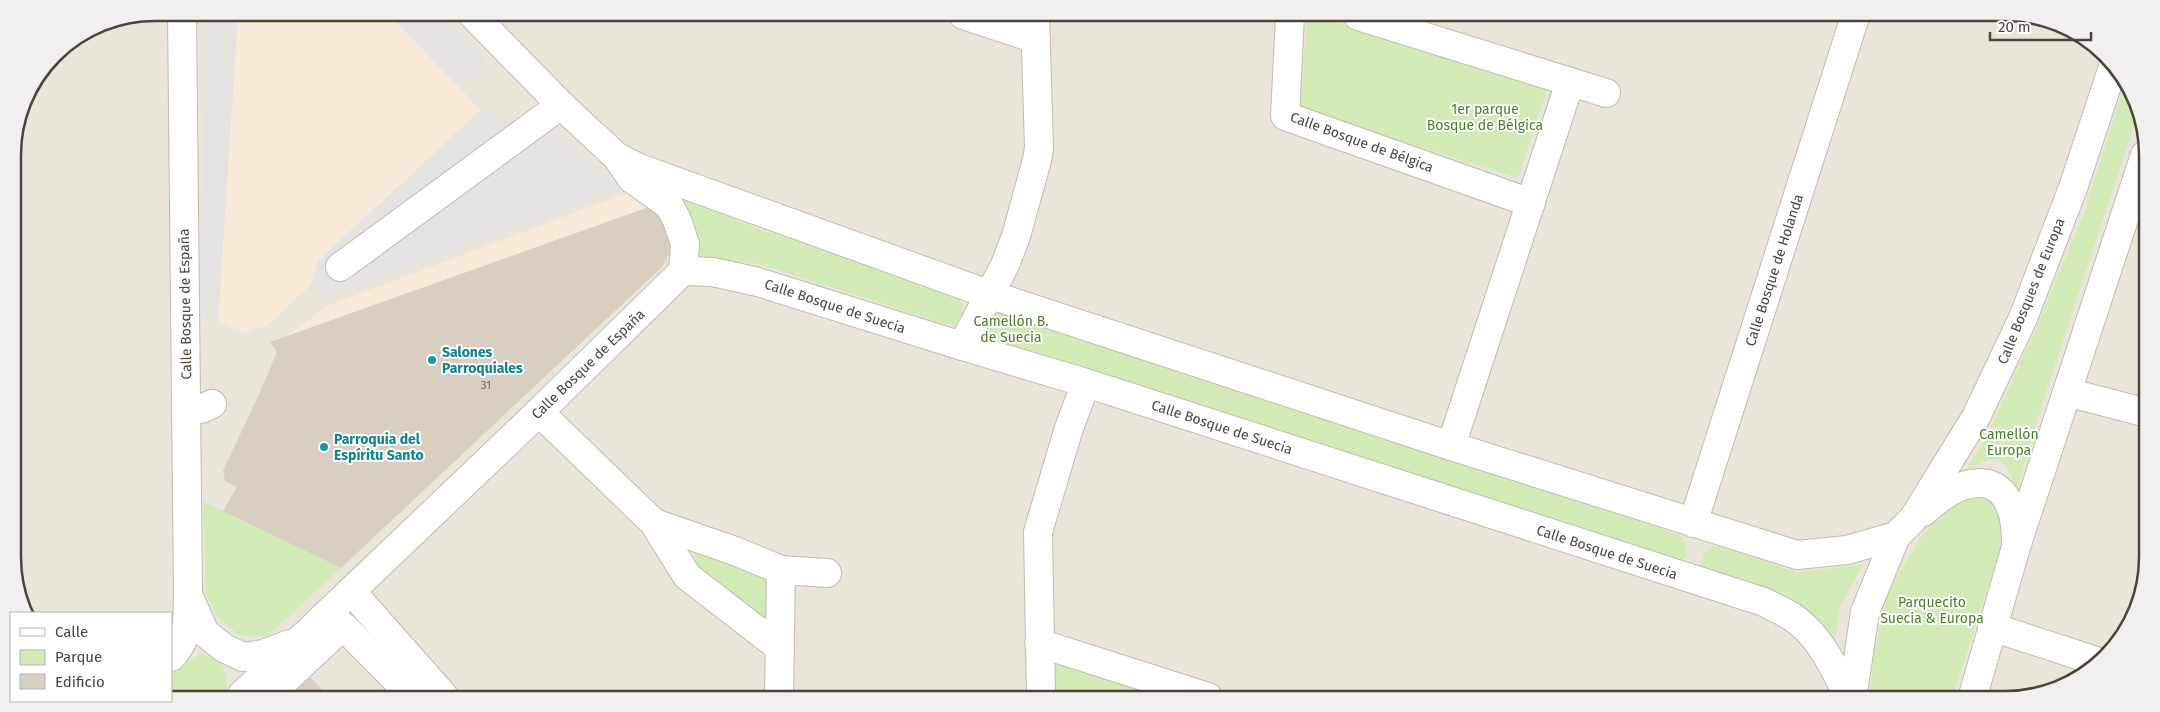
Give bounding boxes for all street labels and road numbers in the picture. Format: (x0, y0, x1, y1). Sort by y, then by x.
street label: Calle Bosque de Bélgica (1288, 109, 1436, 176)
street label: Calle Bosque de Holanda (1742, 192, 1807, 348)
street label: Calle Bosques de Europa (1994, 216, 2069, 367)
street label: Calle Bosque de España (176, 228, 195, 380)
street label: Calle Bosque de Suecia (762, 276, 907, 337)
street label: Calle Bosque de España (528, 306, 649, 423)
street label: Calle Bosque de Suecia (1149, 397, 1294, 458)
street label: Calle Bosque de Suecia (1534, 522, 1679, 583)

